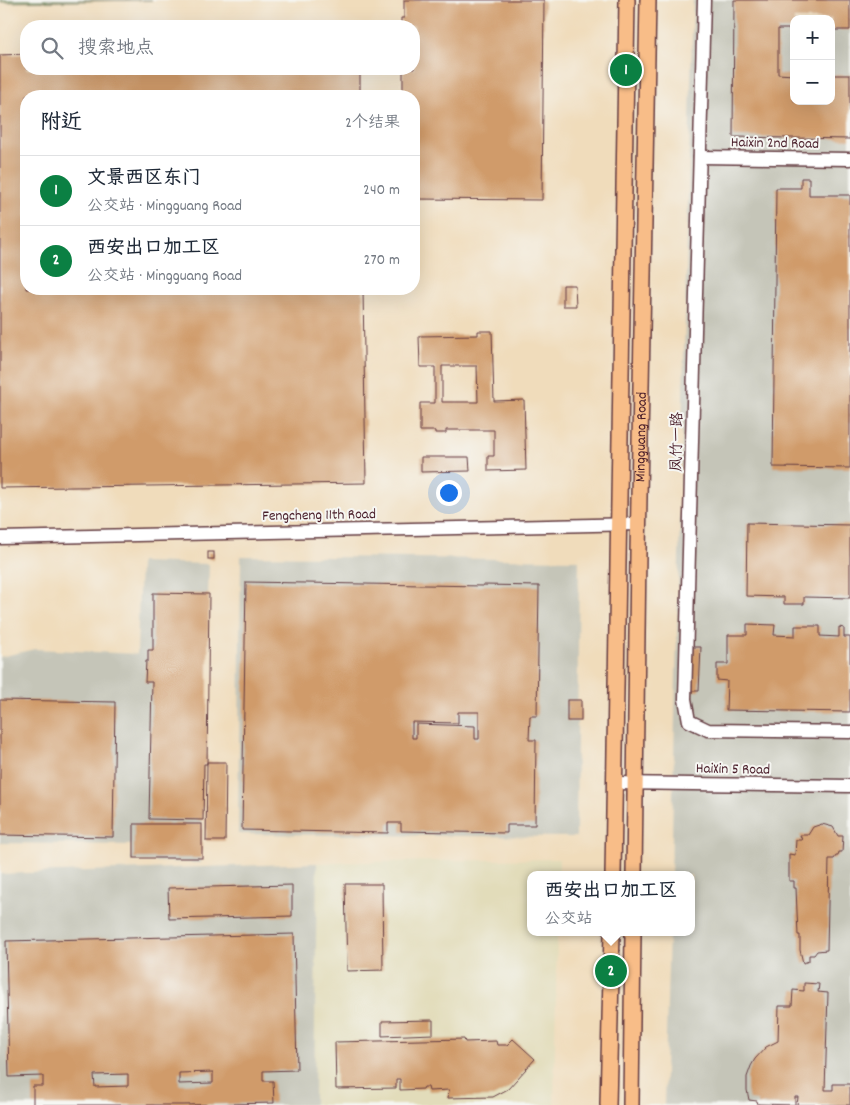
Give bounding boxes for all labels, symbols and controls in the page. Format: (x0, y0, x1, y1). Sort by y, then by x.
map controls (790, 15, 835, 105)
button: + (790, 15, 835, 60)
search box (20, 20, 420, 75)
icon: search (38, 34, 66, 62)
text: 搜索地点 (78, 36, 154, 63)
pin: 1 (610, 51, 642, 89)
button: − (790, 60, 835, 105)
text: 附近 (40, 109, 82, 139)
text: 2个结果 (345, 112, 400, 135)
street label: Haixin 2nd Road (731, 132, 819, 156)
text: 文景西区东门 (87, 166, 201, 193)
text: 1 (54, 179, 58, 202)
text: 240 m (363, 179, 400, 202)
text: 公交站 · Mingguang Road (87, 195, 242, 218)
text: 西安出口加工区 (87, 236, 220, 263)
text: 2 (53, 249, 60, 272)
text: 270 m (364, 249, 400, 272)
text: 公交站 · Mingguang Road (87, 265, 242, 288)
street label: Mingguang Road (630, 392, 654, 482)
street label: 凤竹一路 (666, 412, 690, 472)
your location (436, 480, 462, 506)
street label: Fengcheng 11th Road (262, 504, 376, 528)
street label: HaiXin 5 Road (696, 758, 770, 782)
popup (527, 871, 695, 936)
text: 西安出口加工区 (544, 879, 678, 906)
text: 公交站 (544, 908, 593, 931)
pin: 2 (595, 952, 627, 990)

